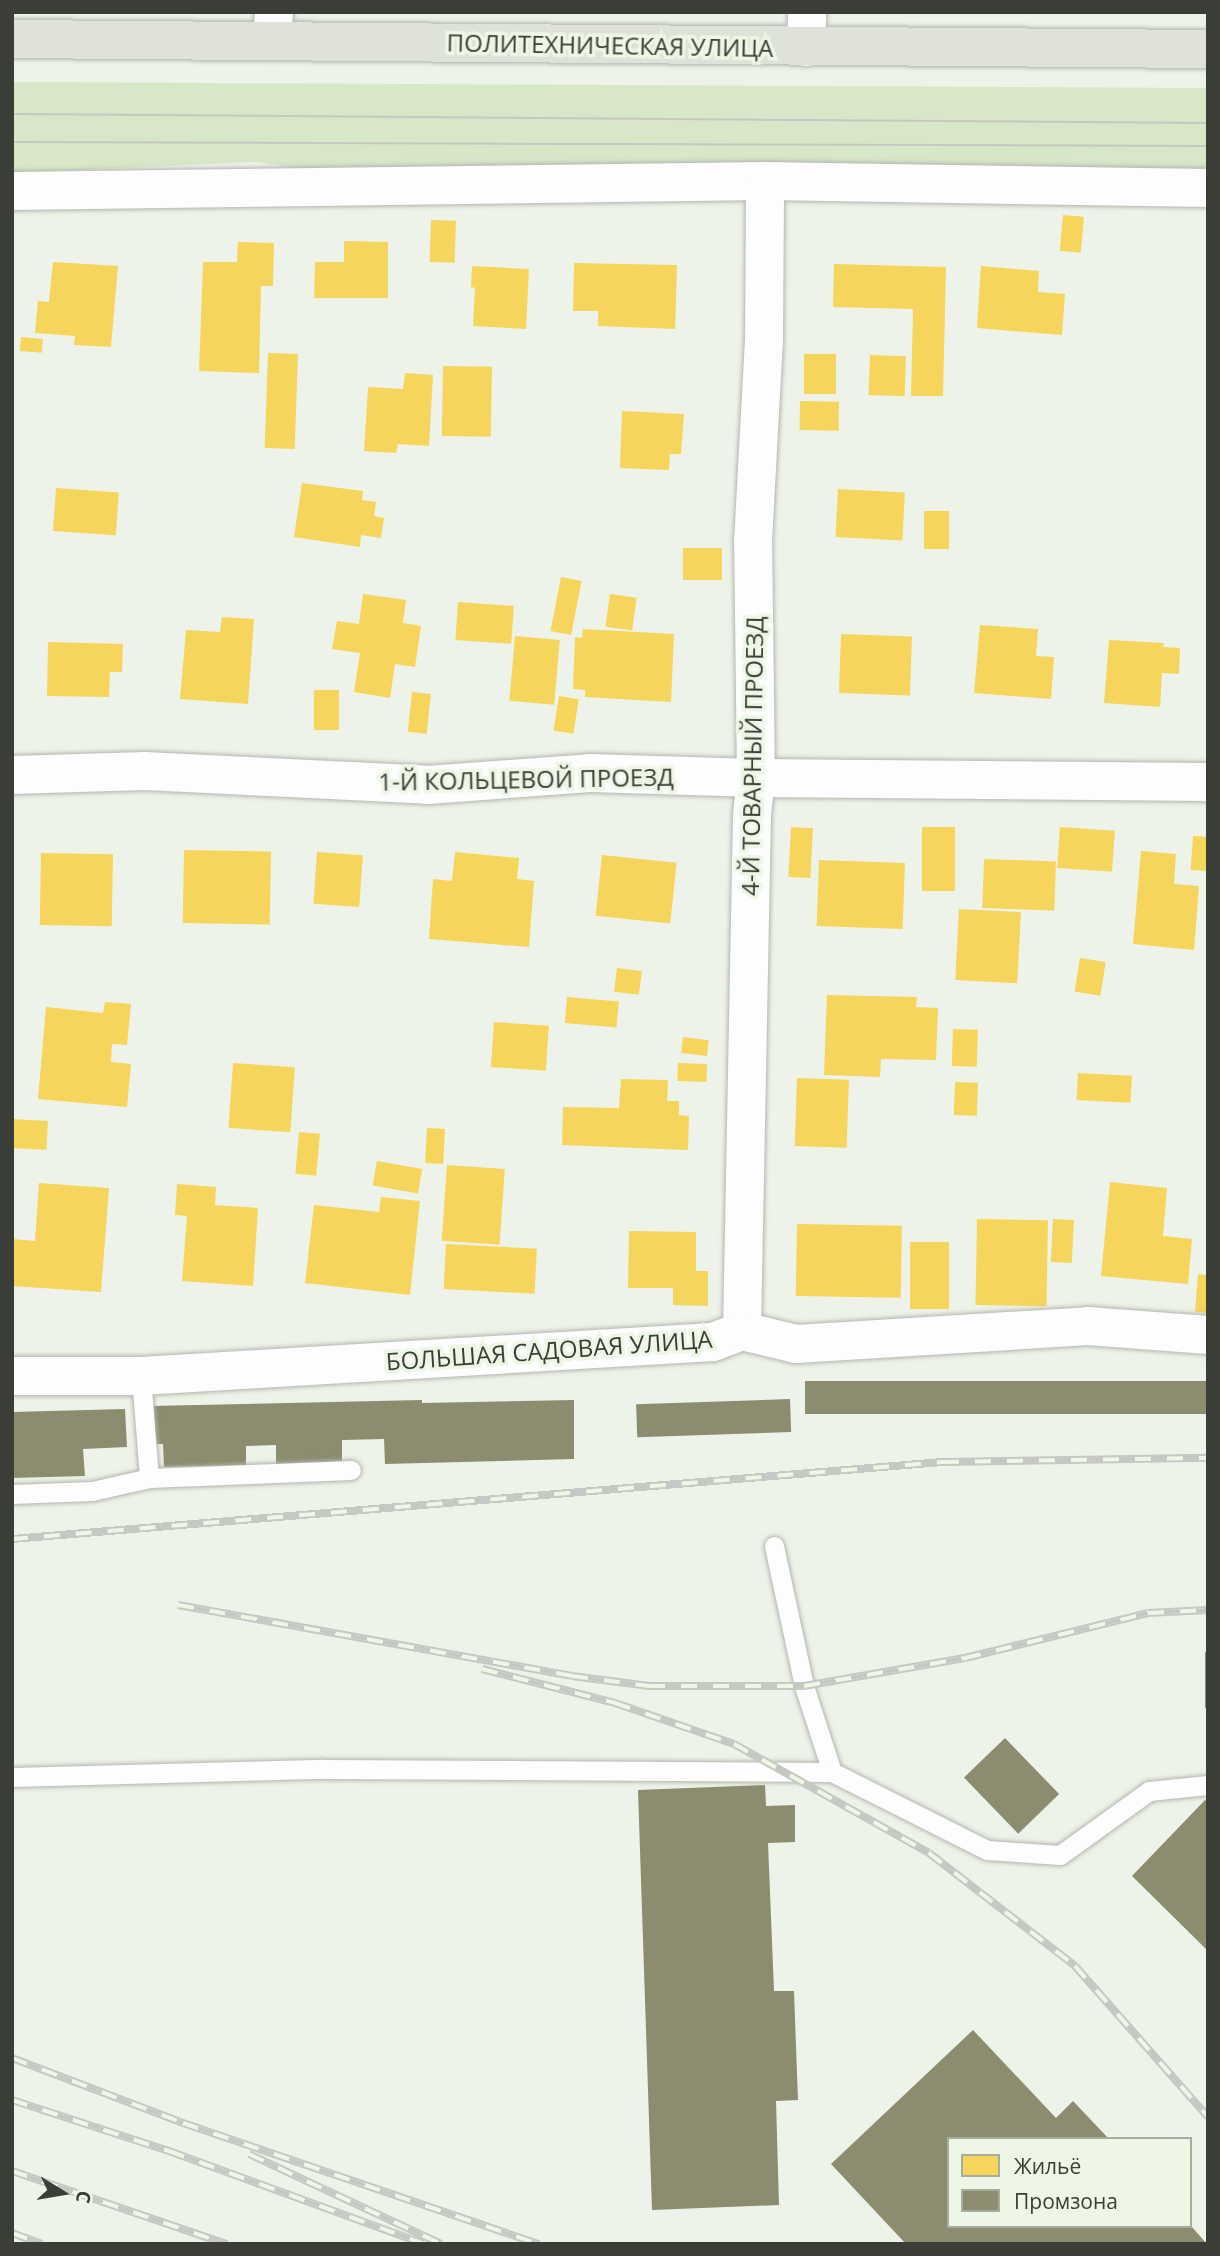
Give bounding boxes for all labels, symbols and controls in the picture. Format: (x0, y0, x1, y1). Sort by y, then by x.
street label: ПОЛИТЕХНИЧЕСКАЯ УЛИЦА (446, 28, 774, 62)
street label: 4-Й ТОВАРНЫЙ ПРОЕЗД (735, 616, 769, 896)
street label: 1-Й КОЛЬЦЕВОЙ ПРОЕЗД (378, 762, 674, 796)
street label: БОЛЬШАЯ САДОВАЯ УЛИЦА (385, 1324, 713, 1376)
legend (947, 2137, 1192, 2228)
text: Жильё (1014, 2152, 1081, 2180)
north arrow (28, 2158, 98, 2228)
text: Промзона (1014, 2187, 1118, 2215)
text: С (70, 2189, 98, 2205)

